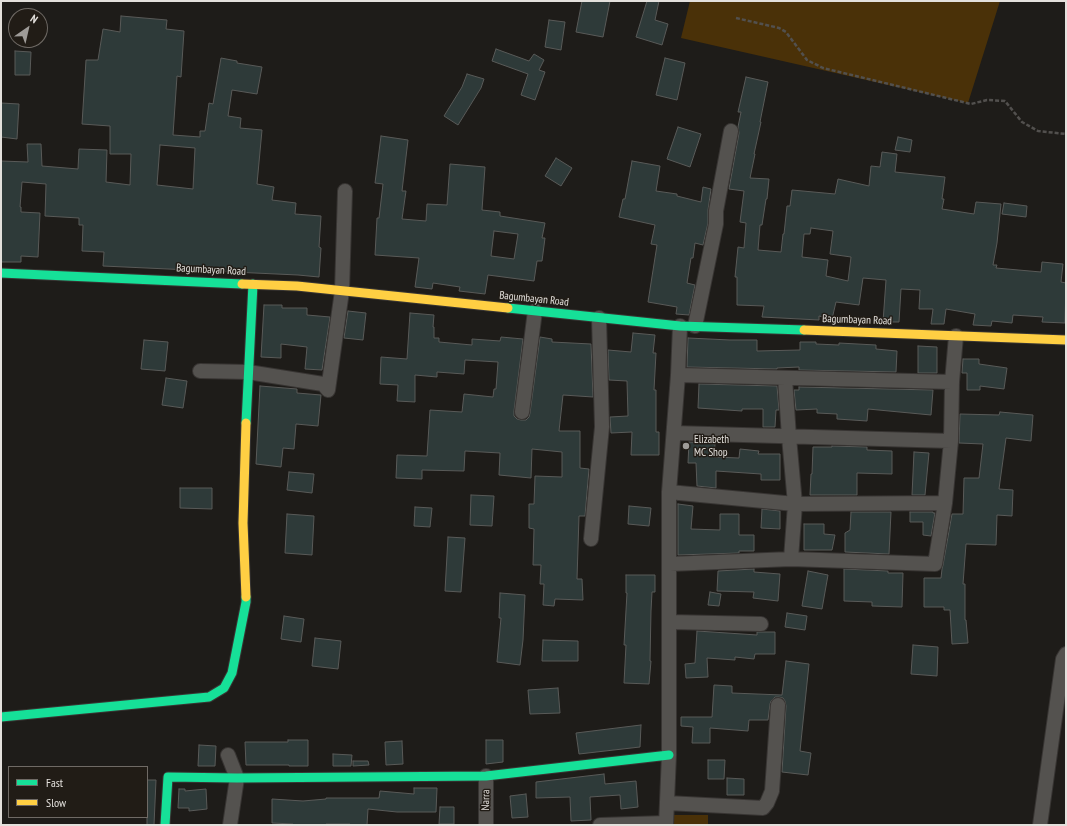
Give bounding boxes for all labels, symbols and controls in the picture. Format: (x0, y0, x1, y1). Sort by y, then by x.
north arrow (8, 8, 48, 48)
text: N (28, 11, 41, 26)
street label: Bagumbayan Road (176, 262, 246, 278)
street label: Bagumbayan Road (499, 289, 569, 309)
street label: Bagumbayan Road (822, 312, 892, 328)
place label: Elizabeth MC Shop (694, 433, 729, 459)
marker: Elizabeth MC Shop (681, 441, 691, 451)
legend (8, 766, 148, 818)
text: Fast (46, 775, 63, 790)
street label: Narra (479, 790, 493, 810)
text: Slow (46, 795, 66, 810)

